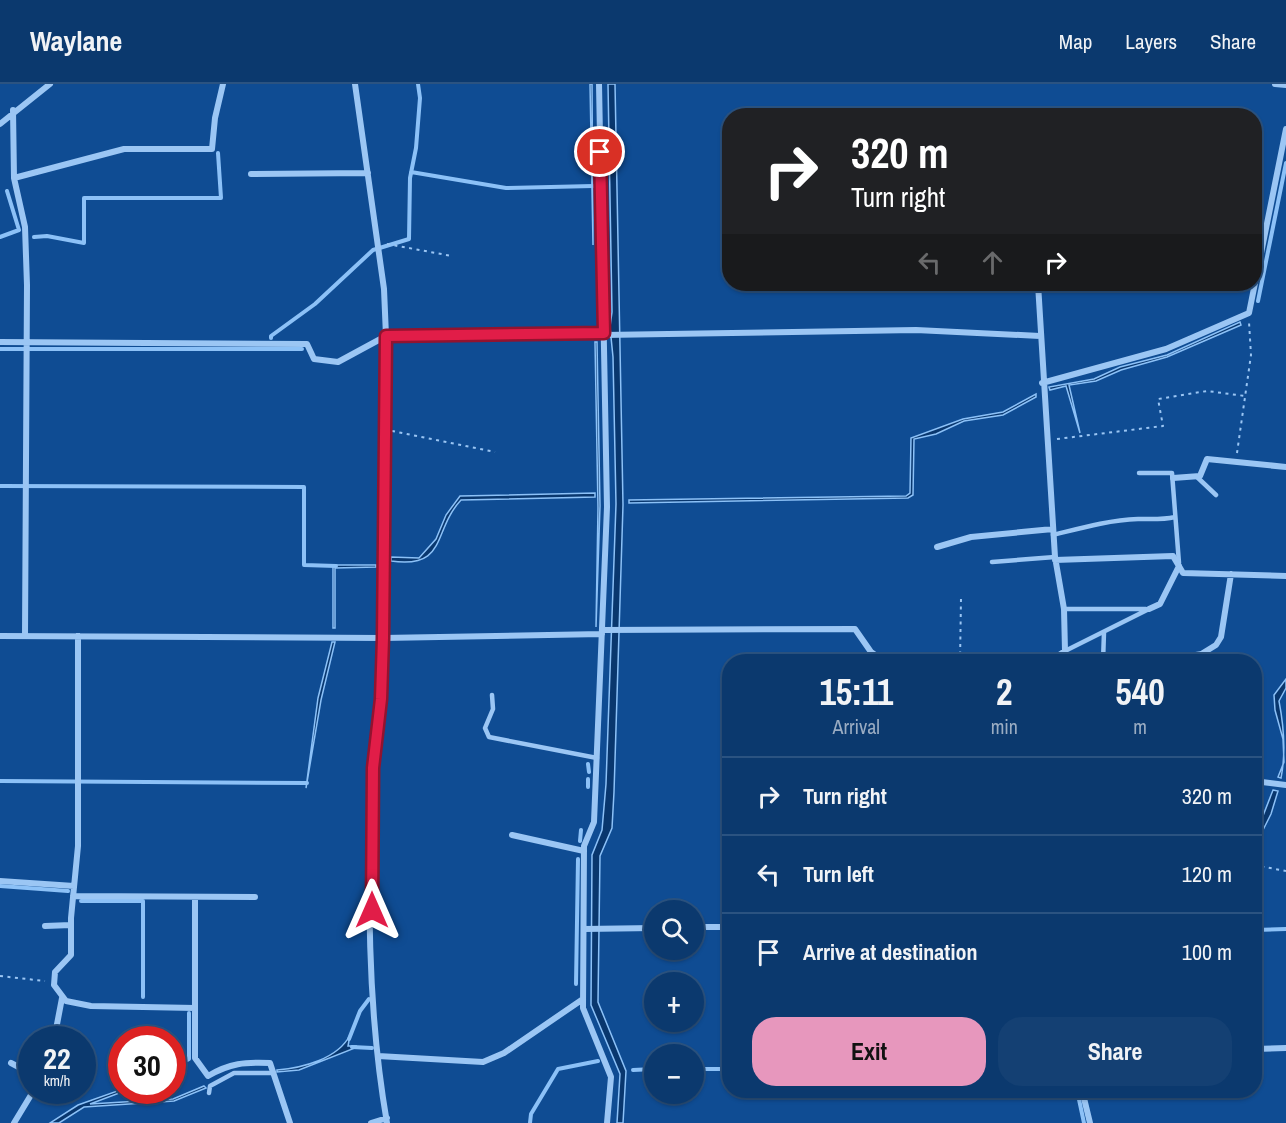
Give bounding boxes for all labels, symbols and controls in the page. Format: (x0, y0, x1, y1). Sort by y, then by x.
text: Waylane (30, 22, 122, 60)
text: Map (1059, 27, 1092, 56)
text: Layers (1125, 27, 1177, 56)
text: Share (1210, 27, 1256, 56)
text: 320 m (851, 125, 949, 181)
pin (574, 126, 625, 177)
icon: right (752, 132, 830, 210)
icon: arrive (583, 135, 616, 168)
text: Turn right (851, 179, 945, 215)
icon: left (913, 246, 946, 279)
icon: ahead (976, 246, 1009, 279)
icon: right (1039, 246, 1072, 279)
text: 15:11 (819, 668, 893, 716)
text: 2 (996, 668, 1013, 716)
text: 540 (1115, 668, 1165, 716)
text: Arrival (833, 713, 880, 740)
text: min (991, 713, 1018, 740)
text: m (1133, 713, 1147, 740)
icon: right (752, 780, 785, 813)
text: Turn right (803, 781, 887, 811)
text: 320 m (1182, 781, 1232, 811)
icon: left (752, 858, 785, 891)
text: Turn left (803, 859, 874, 889)
text: 120 m (1182, 859, 1232, 889)
position arrow (340, 878, 404, 942)
map controls (644, 900, 704, 1104)
button: search (644, 900, 704, 960)
icon: arrive (752, 936, 785, 969)
text: Arrive at destination (803, 937, 977, 967)
text: 100 m (1182, 937, 1232, 967)
button: + (644, 972, 704, 1032)
button: Exit (752, 1017, 986, 1086)
button: Share (998, 1017, 1232, 1086)
speed limit sign: 30 (108, 1026, 186, 1104)
text: 22 (43, 1038, 71, 1078)
button: − (644, 1044, 704, 1104)
text: km/h (44, 1070, 70, 1091)

